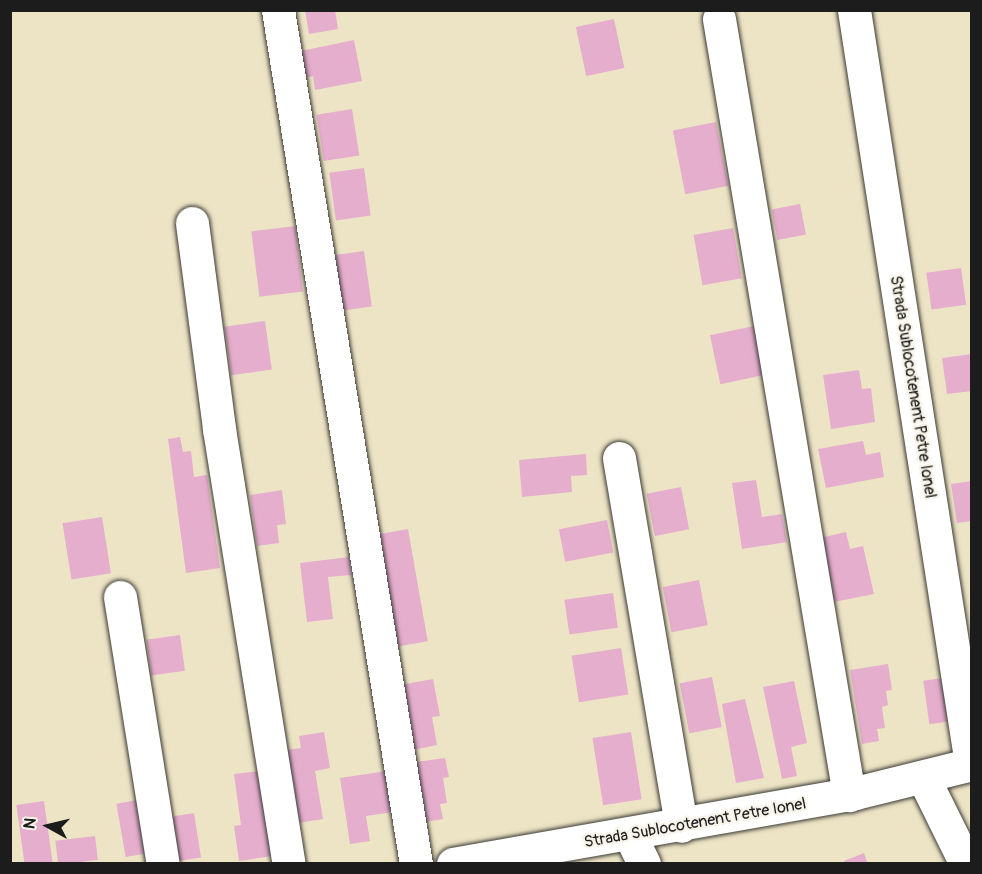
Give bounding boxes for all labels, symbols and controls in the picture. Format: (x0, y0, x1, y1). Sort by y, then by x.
street label: Strada Sublocotenent Petre Ionel (886, 274, 940, 500)
street label: Strada Sublocotenent Petre Ionel (582, 794, 808, 852)
north arrow (18, 796, 78, 856)
text: N (20, 817, 41, 830)

